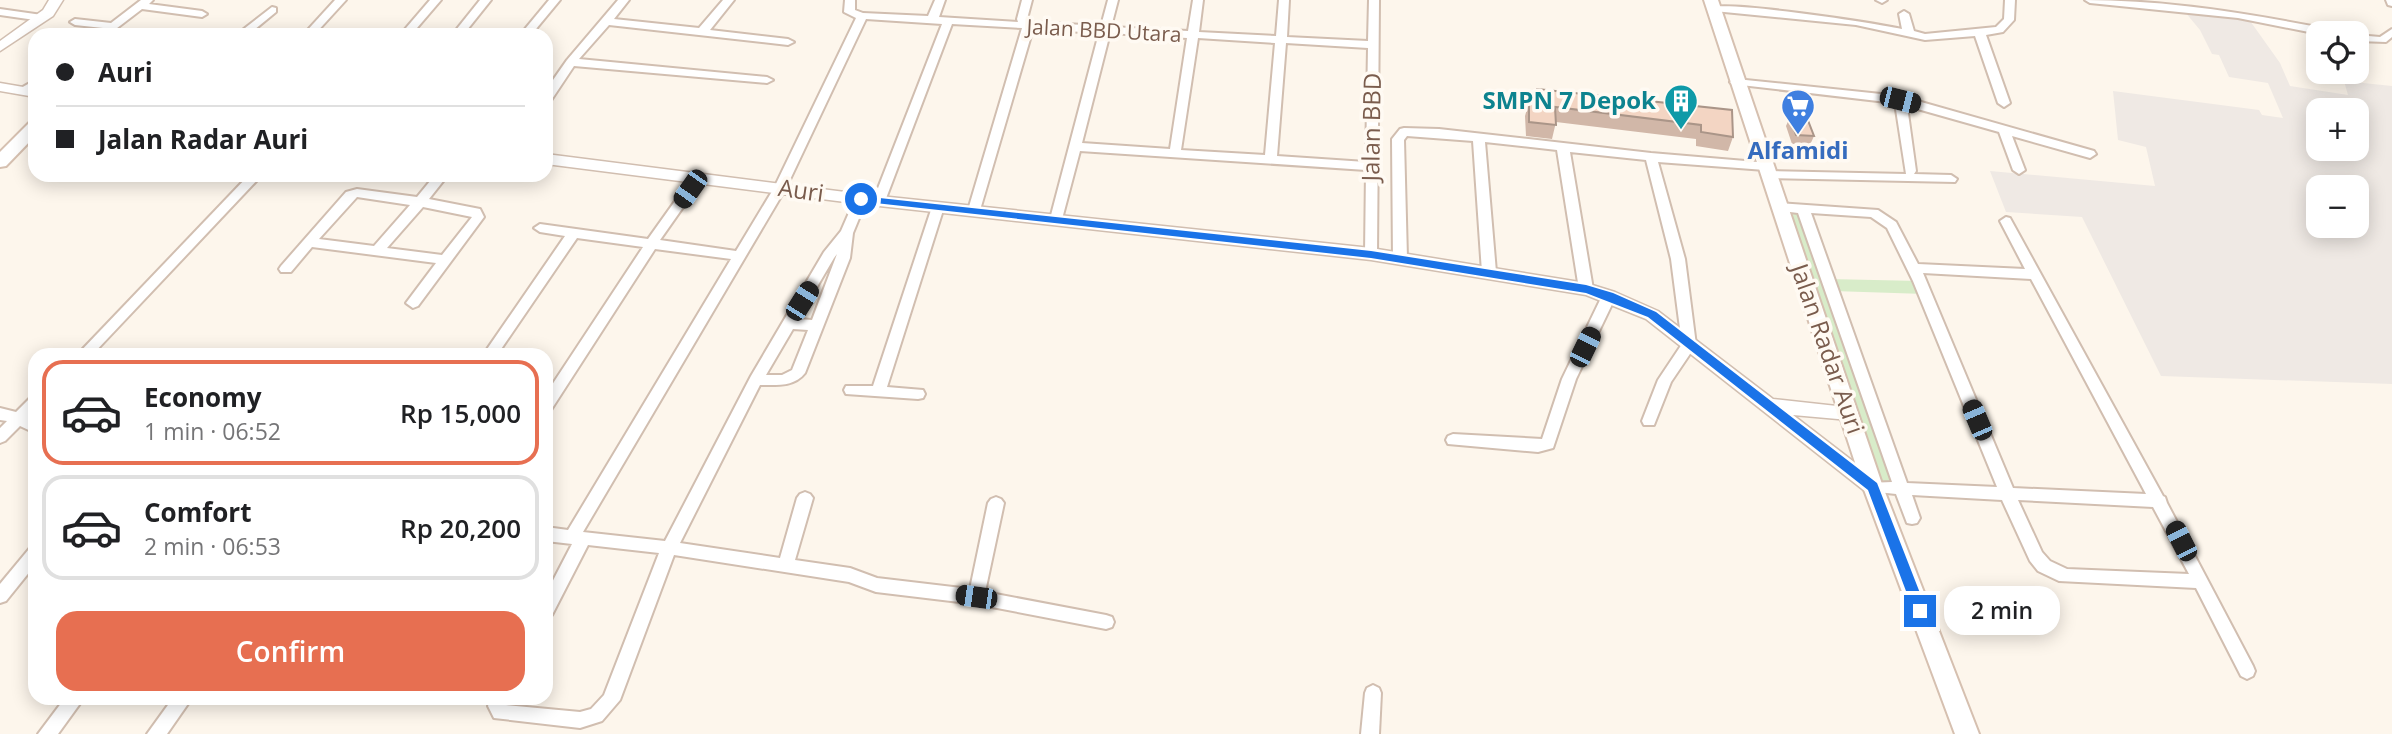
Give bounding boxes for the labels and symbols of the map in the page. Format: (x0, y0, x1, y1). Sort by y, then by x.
street label: Jalan BBD Utara (1024, 12, 1182, 48)
street label: Jalan BBD (1353, 72, 1388, 184)
building icon: SMPN 7 Depok (1662, 82, 1700, 131)
place label: SMPN 7 Depok (1483, 83, 1656, 116)
car (1878, 85, 1923, 115)
supermarket icon: Alfamidi (1779, 87, 1817, 136)
place label: Alfamidi (1747, 133, 1849, 166)
car (670, 166, 711, 212)
street label: Auri (776, 170, 826, 209)
route start (845, 183, 877, 215)
street label: Jalan Radar Auri (1783, 257, 1873, 438)
car (782, 278, 823, 324)
car (1567, 324, 1604, 370)
car (1960, 397, 1995, 443)
car (2163, 518, 2200, 564)
car (954, 584, 999, 610)
callout: 2 min (1944, 586, 2060, 636)
route end (1904, 595, 1936, 627)

